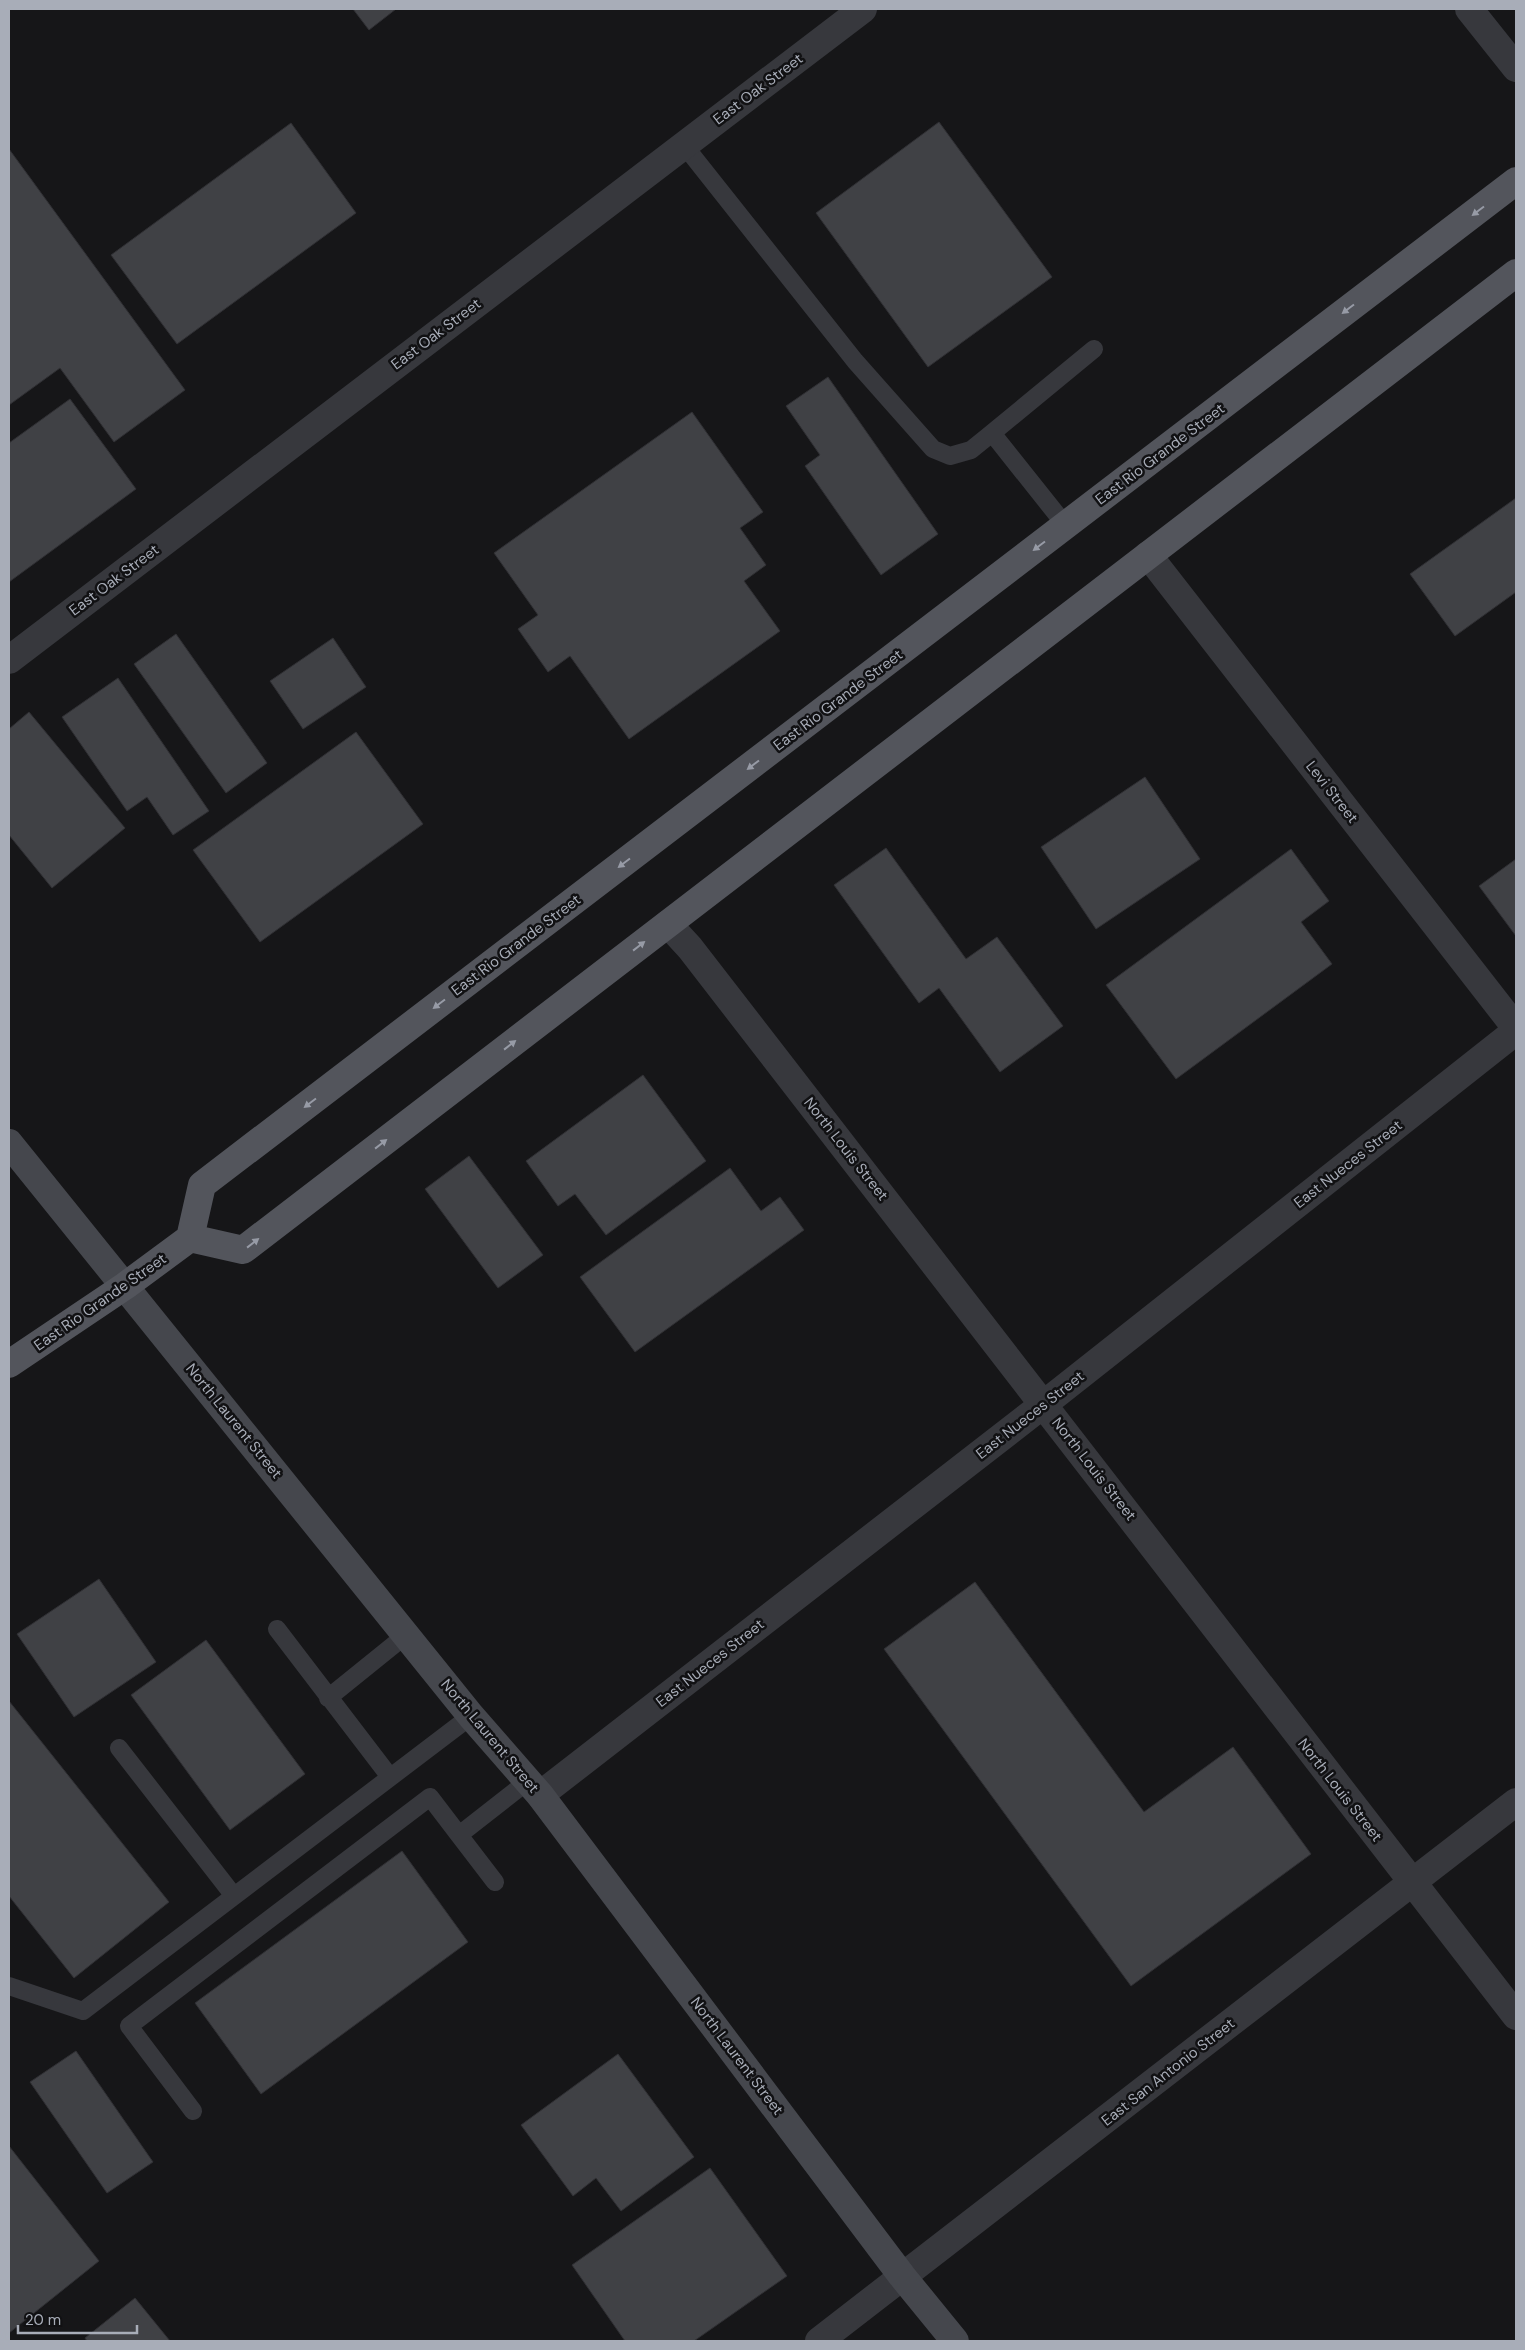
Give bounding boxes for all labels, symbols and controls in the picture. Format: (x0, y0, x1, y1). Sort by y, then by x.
street label: East Oak Street (709, 49, 807, 129)
one-way arrow (1471, 205, 1484, 216)
street label: East Oak Street (387, 294, 485, 374)
one-way arrow (1342, 304, 1355, 315)
street label: East Rio Grande Street (1091, 399, 1229, 509)
street label: East Oak Street (65, 540, 163, 620)
one-way arrow (1033, 541, 1046, 552)
street label: East Rio Grande Street (769, 645, 907, 755)
street label: Levi Street (1301, 757, 1363, 827)
one-way arrow (747, 759, 760, 770)
one-way arrow (618, 858, 631, 869)
street label: East Rio Grande Street (447, 890, 585, 1000)
one-way arrow (632, 940, 645, 951)
one-way arrow (433, 999, 446, 1010)
one-way arrow (503, 1039, 516, 1050)
street label: North Louis Street (799, 1093, 893, 1205)
one-way arrow (303, 1098, 317, 1108)
street label: East Nueces Street (1290, 1115, 1406, 1213)
one-way arrow (374, 1138, 387, 1149)
one-way arrow (246, 1237, 259, 1248)
street label: East Rio Grande Street (30, 1249, 170, 1355)
street label: North Laurent Street (181, 1359, 287, 1483)
street label: East Nueces Street (972, 1366, 1088, 1464)
street label: North Louis Street (1047, 1413, 1141, 1525)
street label: East Nueces Street (652, 1614, 768, 1712)
street label: North Laurent Street (436, 1675, 544, 1797)
street label: North Louis Street (1293, 1734, 1387, 1846)
street label: North Laurent Street (686, 1993, 788, 2119)
street label: East San Antonio Street (1097, 2014, 1239, 2130)
scale bar (18, 2302, 136, 2334)
text: 20 m (25, 2310, 61, 2330)

